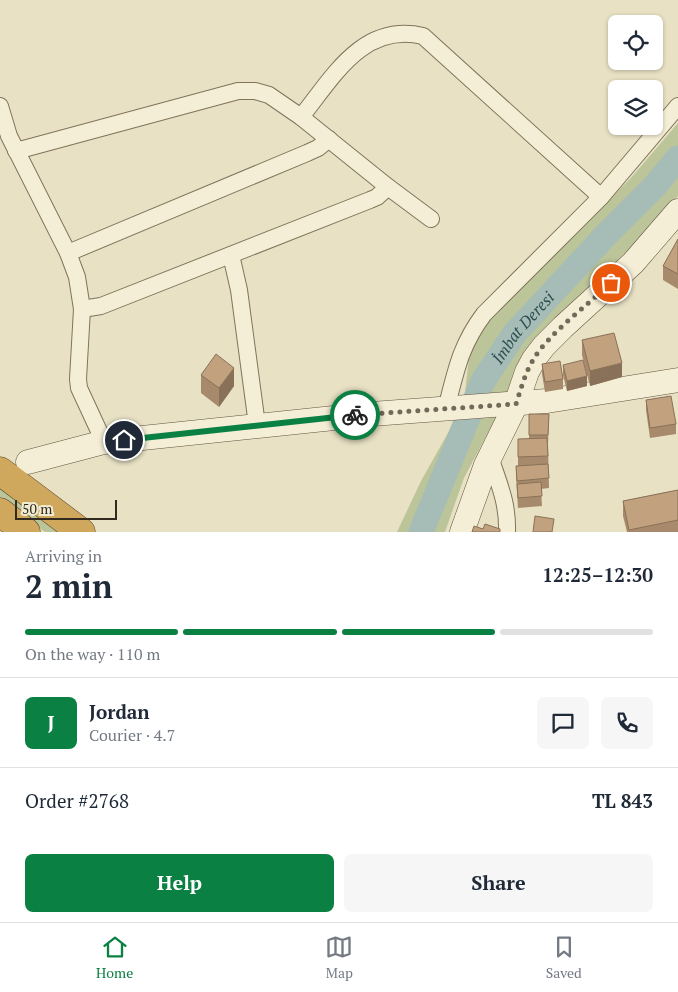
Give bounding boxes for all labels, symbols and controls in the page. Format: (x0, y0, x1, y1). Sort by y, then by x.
map controls (608, 15, 663, 135)
button: locate (608, 15, 663, 70)
button: layers (608, 80, 663, 135)
pin (590, 262, 632, 304)
icon: bag (597, 269, 625, 297)
water label: İmbat Deresi (486, 286, 559, 369)
courier (330, 390, 380, 440)
icon: bike (341, 401, 369, 429)
pin (103, 419, 145, 461)
icon: home (110, 426, 138, 454)
scale bar (15, 497, 118, 520)
text: 50 m (22, 499, 52, 518)
text: Arriving in (25, 545, 102, 567)
text: 12:25–12:30 (542, 562, 653, 587)
text: 2 min (25, 565, 113, 607)
text: On the way · 110 m (25, 643, 160, 665)
button: chat (537, 697, 589, 749)
button: phone (601, 697, 653, 749)
text: Jordan (89, 699, 150, 724)
text: J (48, 710, 54, 735)
text: Courier · 4.7 (89, 724, 175, 746)
text: Order #2768 (25, 788, 129, 813)
text: TL 843 (592, 788, 653, 813)
button: Help (25, 854, 334, 912)
button: Share (344, 854, 653, 912)
tab: Home (96, 933, 133, 982)
tab: Map (325, 933, 353, 982)
tab: Saved (546, 933, 582, 982)

